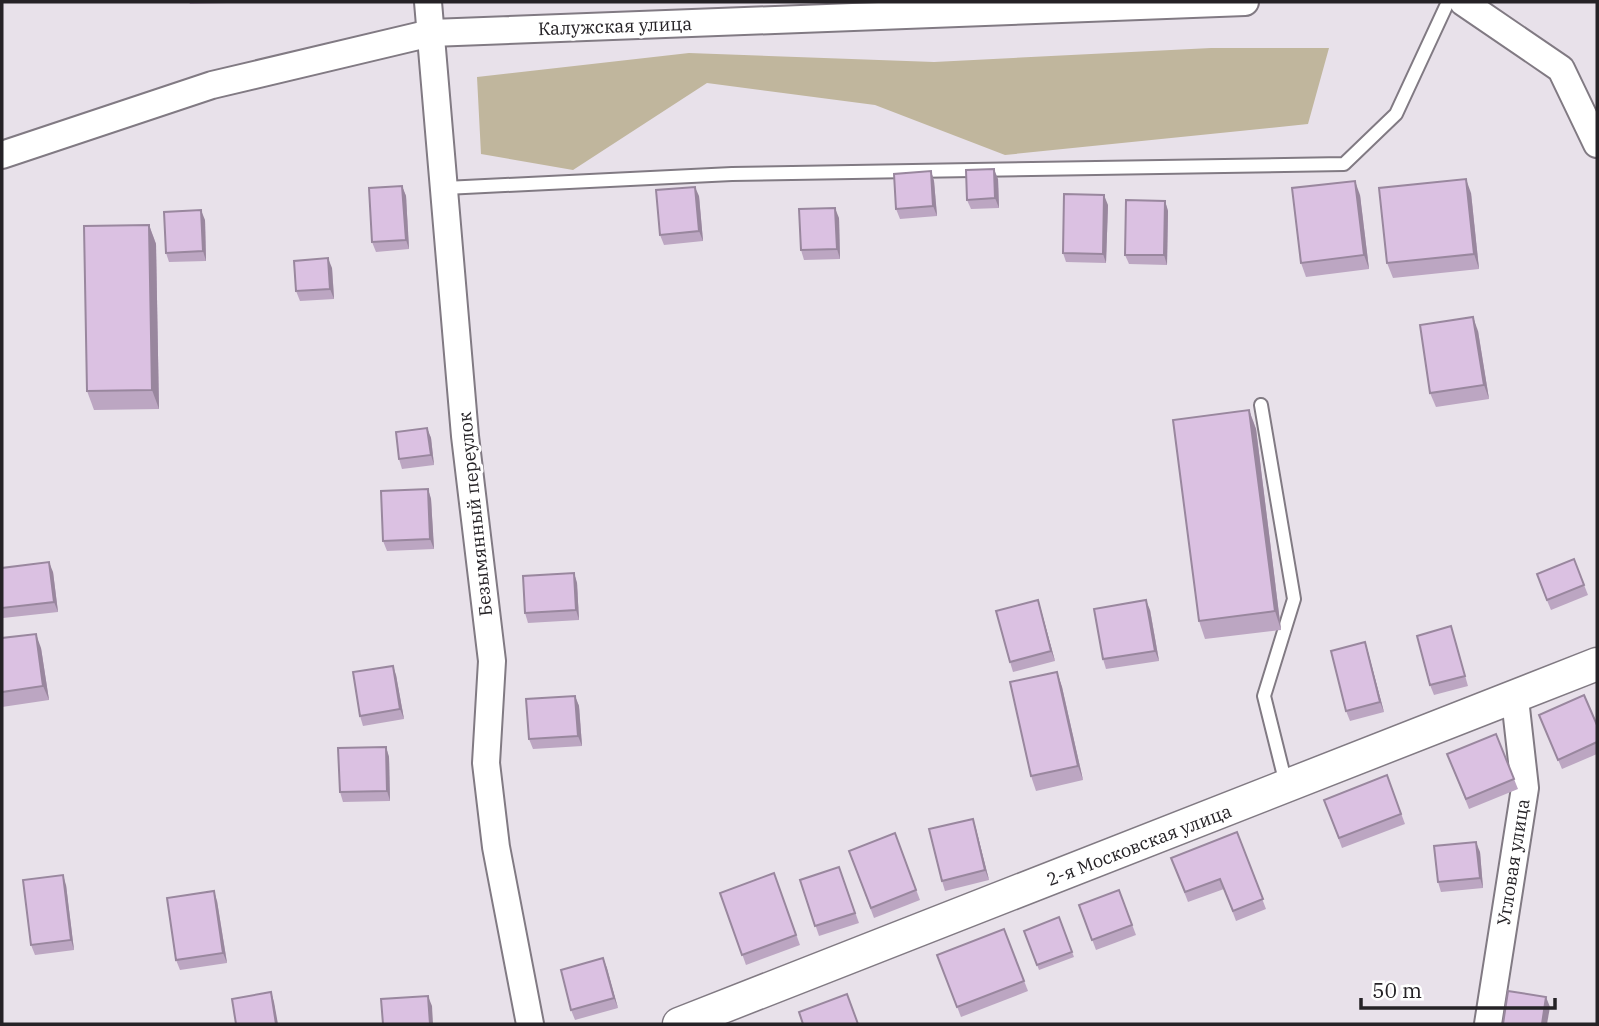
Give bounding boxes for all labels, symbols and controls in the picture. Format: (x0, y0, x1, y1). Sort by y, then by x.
street label: Калужская улица (538, 12, 693, 40)
street label: Безымянный переулок (453, 410, 497, 617)
street label: Угловая улица (1492, 797, 1534, 927)
street label: 2-я Московская улица (1043, 799, 1235, 891)
scale bar (1361, 967, 1555, 1011)
text: 50 m (1372, 976, 1422, 1004)

